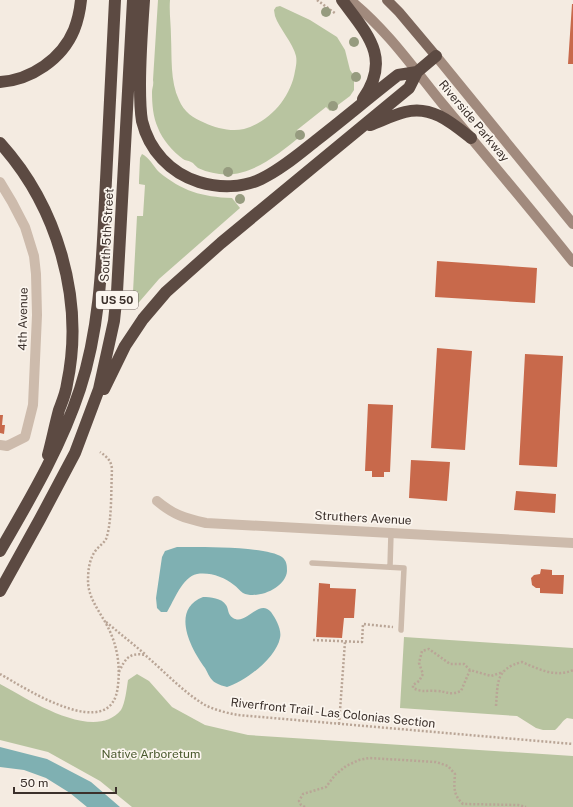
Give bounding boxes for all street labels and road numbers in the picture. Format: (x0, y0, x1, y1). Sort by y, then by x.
street label: Riverside Parkway (436, 77, 513, 165)
street label: South 5th Street (98, 188, 116, 282)
street label: 4th Avenue (15, 287, 31, 351)
road number: US 50 (96, 291, 138, 309)
street label: Struthers Avenue (314, 508, 412, 528)
street label: Riverfront Trail - Las Colonias Section (230, 695, 436, 731)

